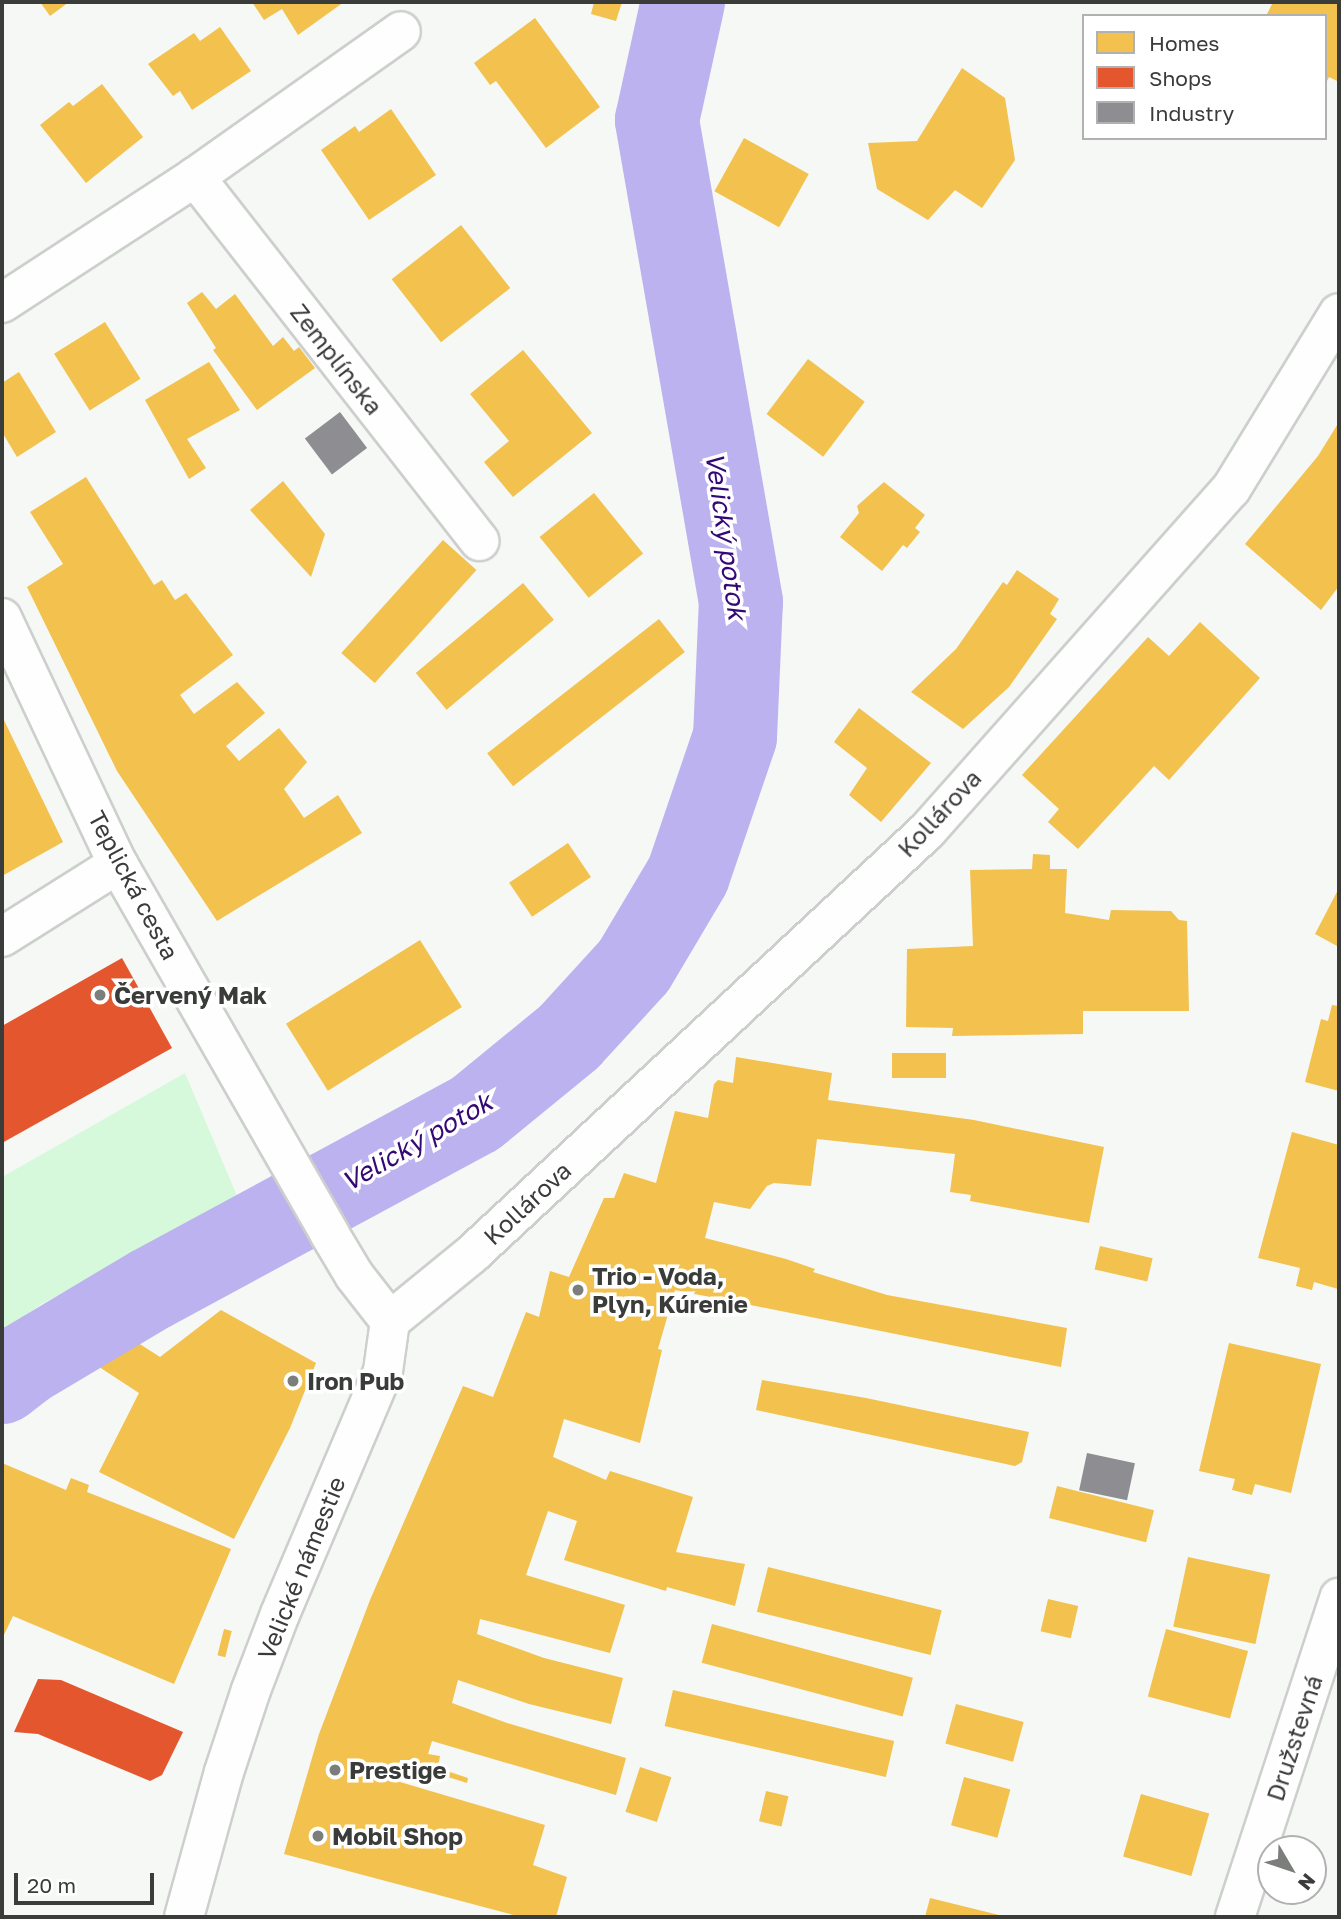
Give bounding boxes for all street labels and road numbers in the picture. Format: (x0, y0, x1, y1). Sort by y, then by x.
street label: Zemplínska (285, 298, 389, 420)
street label: Kollárova (891, 763, 987, 863)
street label: Teplická cesta (83, 806, 185, 964)
street label: Kollárova (477, 1155, 577, 1251)
street label: Velické námestie (251, 1472, 351, 1664)
street label: Družstevná (1260, 1672, 1328, 1804)

